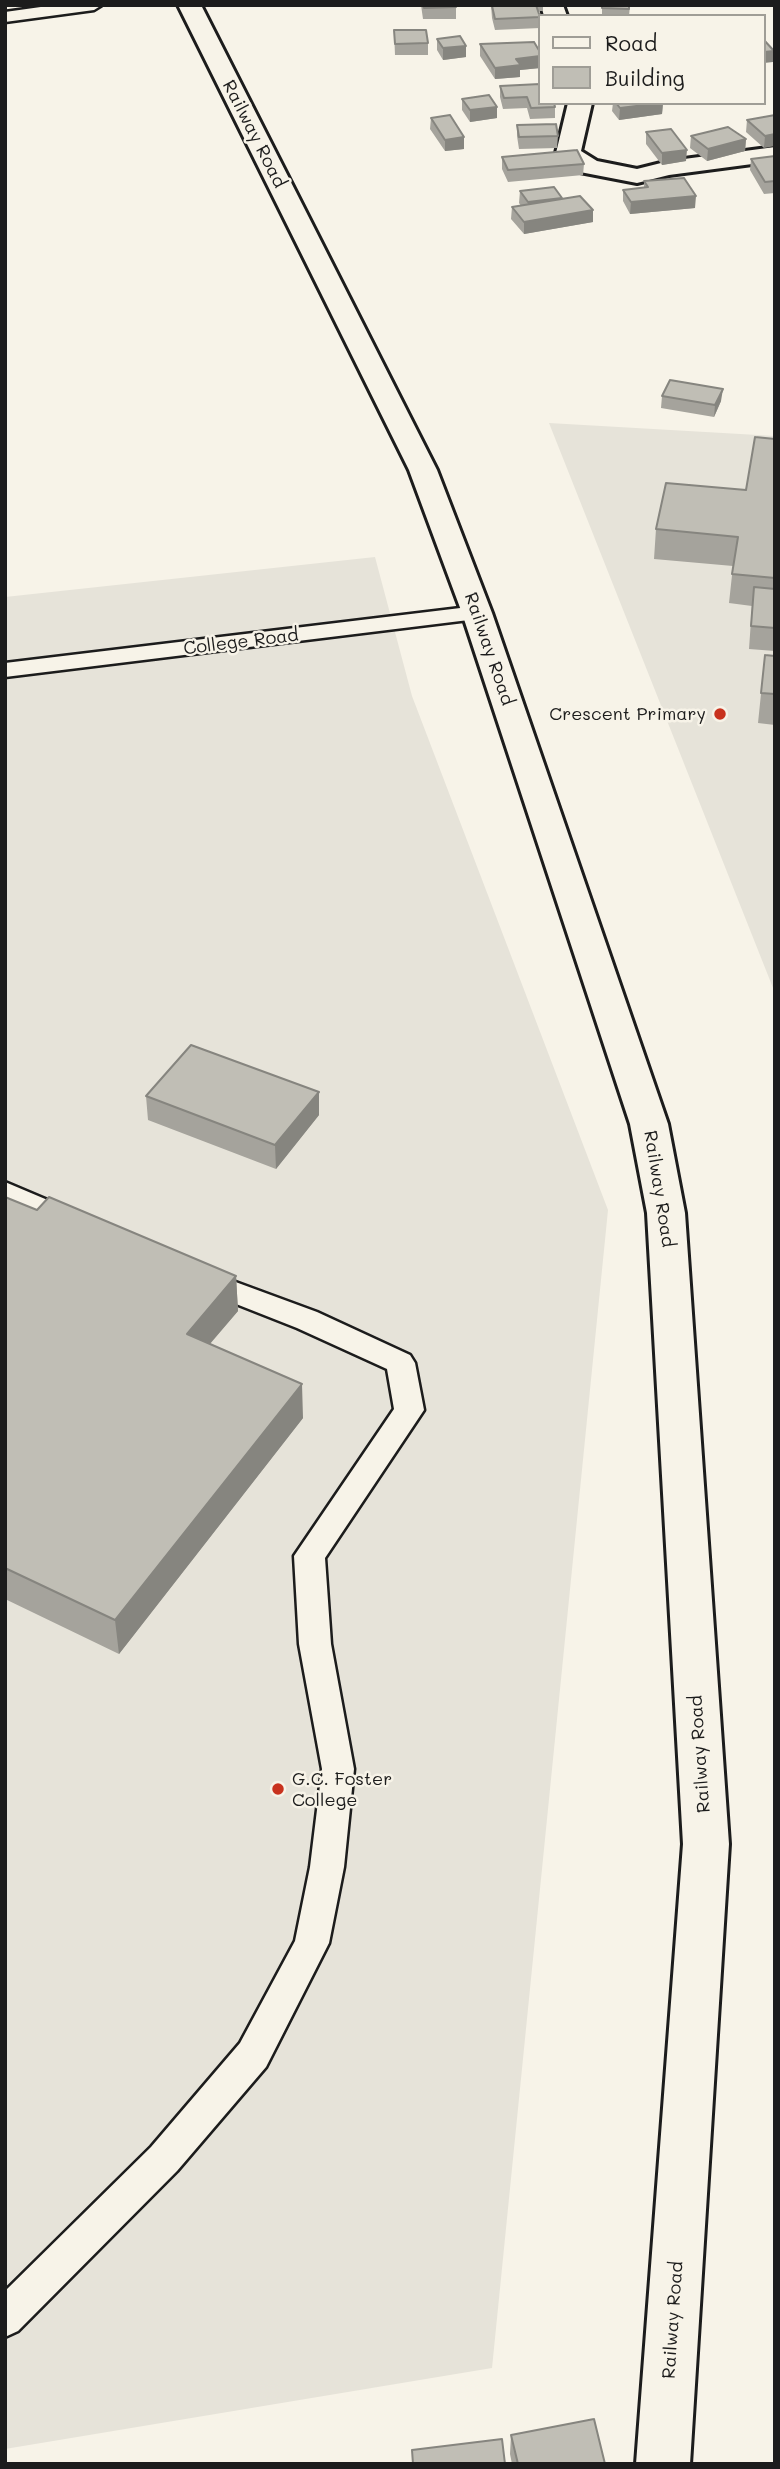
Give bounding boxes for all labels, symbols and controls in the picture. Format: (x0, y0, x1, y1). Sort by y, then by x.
legend (538, 14, 766, 105)
text: Road (605, 29, 657, 56)
text: Building (605, 64, 685, 91)
street label: Railway Road (218, 77, 290, 191)
street label: Railway Road (460, 590, 518, 708)
street label: College Road (182, 624, 300, 660)
place label: Crescent Primary (549, 703, 706, 725)
marker: Crescent Primary (712, 706, 728, 722)
street label: Railway Road (639, 1129, 679, 1249)
street label: Railway Road (685, 1694, 715, 1814)
place label: G.C. Foster College (292, 1768, 392, 1810)
marker: G.C. Foster College (270, 1781, 286, 1797)
street label: Railway Road (658, 2260, 688, 2380)

